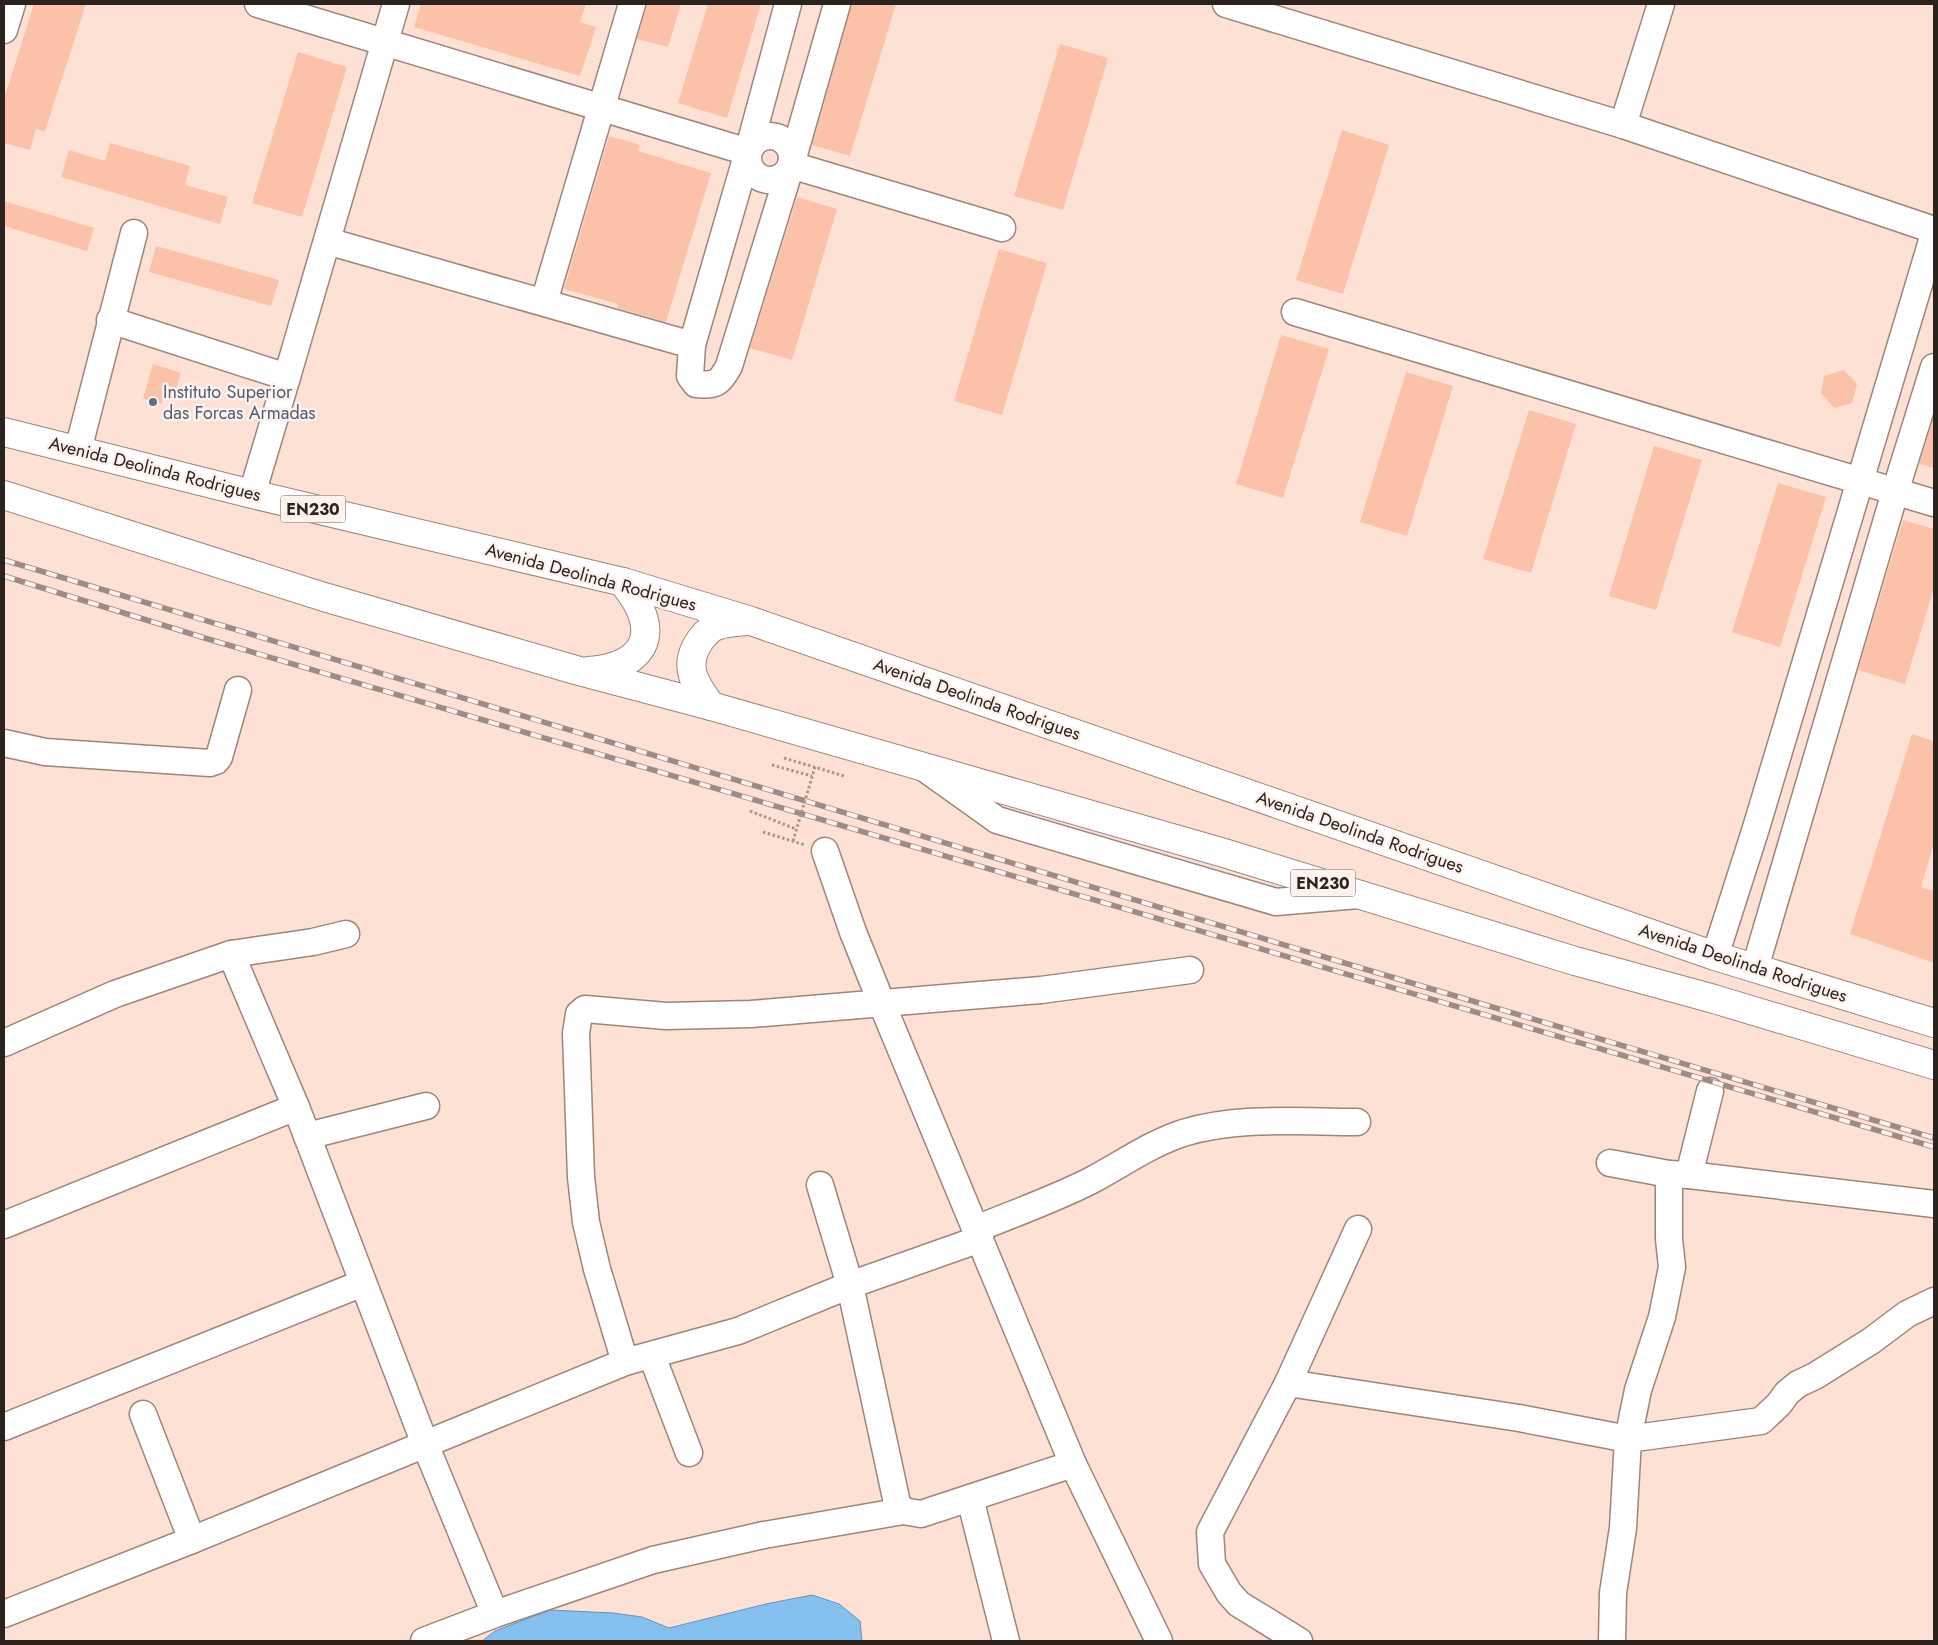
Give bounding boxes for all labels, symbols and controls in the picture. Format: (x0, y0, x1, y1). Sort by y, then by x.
place label: Instituto Superior das Forcas Armadas (163, 379, 316, 426)
marker: Instituto Superior das Forcas Armadas (147, 396, 159, 408)
street label: Avenida Deolinda Rodrigues (46, 430, 264, 508)
road number: EN230 (280, 496, 346, 522)
street label: Avenida Deolinda Rodrigues (483, 536, 699, 618)
street label: Avenida Deolinda Rodrigues (870, 651, 1084, 747)
street label: Avenida Deolinda Rodrigues (1253, 784, 1467, 880)
road number: EN230 (1290, 870, 1356, 896)
street label: Avenida Deolinda Rodrigues (1636, 917, 1850, 1009)

